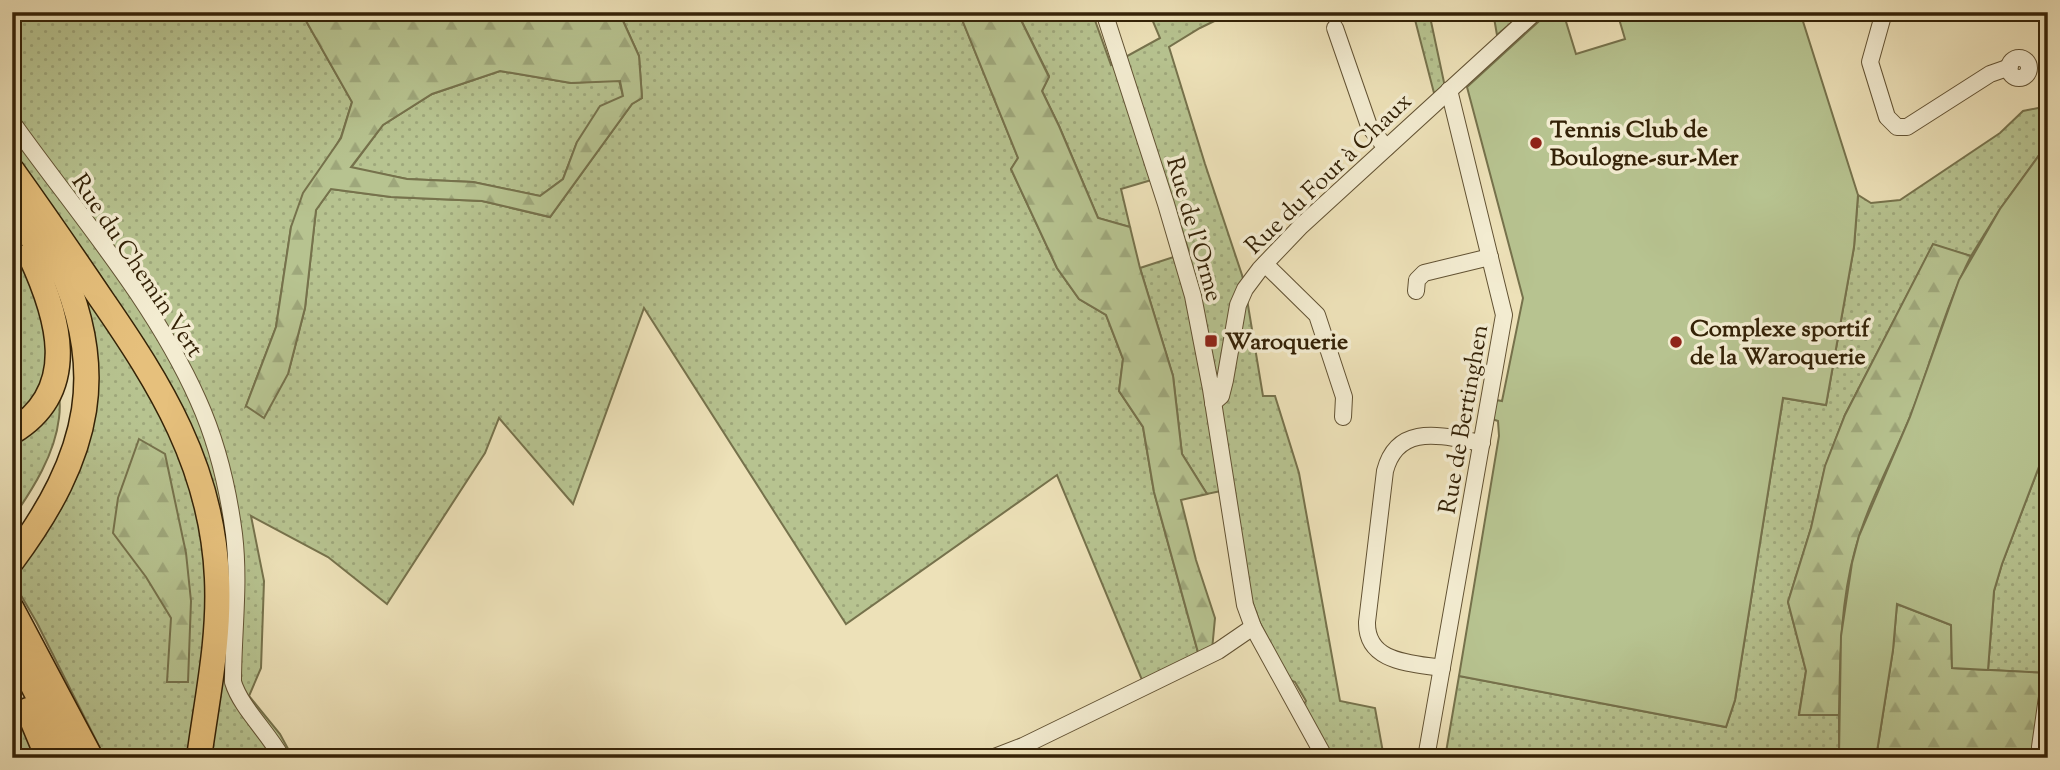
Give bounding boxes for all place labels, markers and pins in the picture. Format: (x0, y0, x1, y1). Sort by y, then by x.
place label: Tennis Club de Boulogne-sur-Mer (1550, 114, 1740, 176)
marker: Tennis Club de Boulogne-sur-Mer (1528, 135, 1544, 151)
place label: Complexe sportif de la Waroquerie (1690, 313, 1871, 375)
place label: Waroquerie (1225, 326, 1348, 360)
marker: Waroquerie (1203, 333, 1219, 349)
marker: Complexe sportif de la Waroquerie (1668, 334, 1684, 350)

